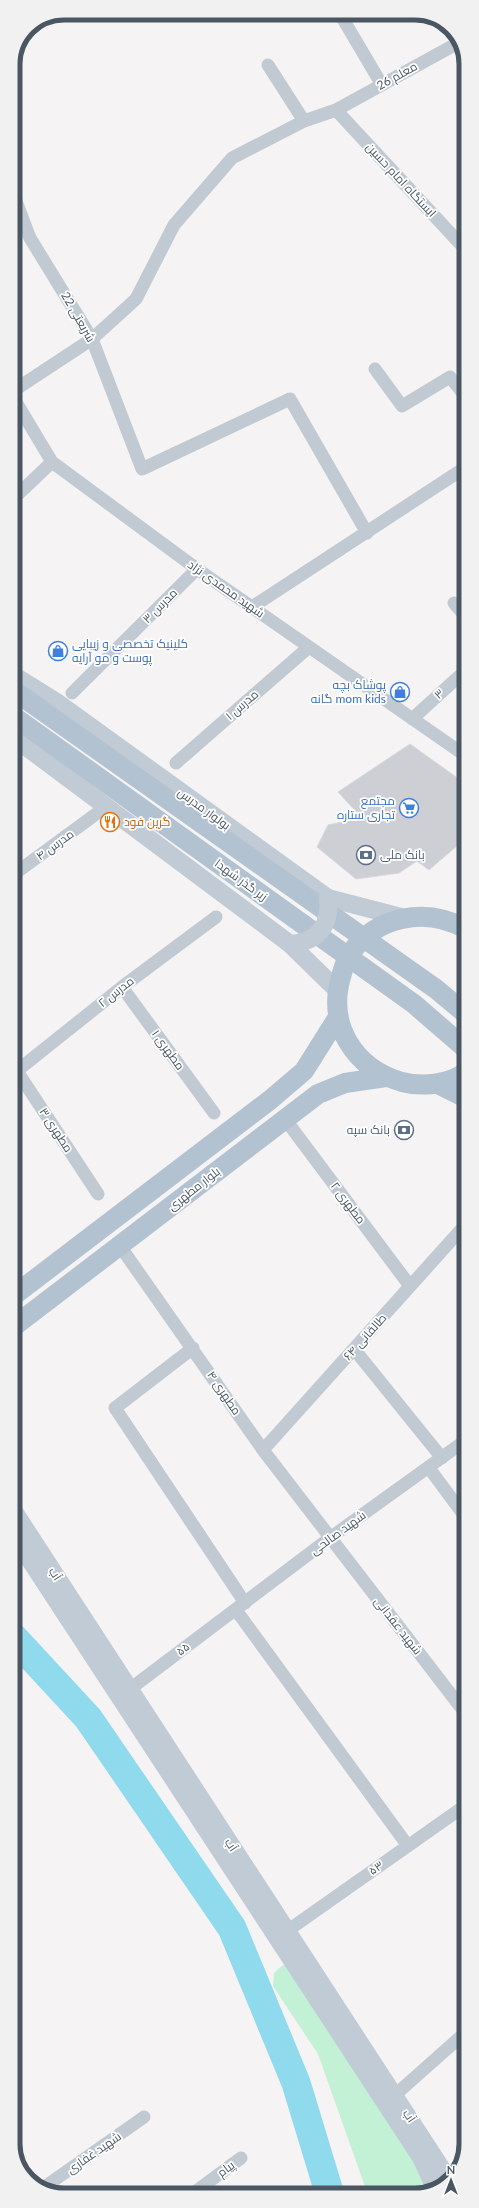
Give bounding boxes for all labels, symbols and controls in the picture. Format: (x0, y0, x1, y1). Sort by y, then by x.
street label: معلم 26 (374, 58, 420, 94)
street label: ایستگاه امام حسین (362, 139, 440, 221)
street label: شریعتی 22 (58, 289, 99, 344)
street label: شهید محمدی نژاد (185, 557, 267, 621)
street label: مدرس ۳ (139, 585, 180, 626)
place label: کلینیک تخصصی و زیبایی پوست و مو آرایه (72, 636, 188, 667)
shop icon: کلینیک تخصصی و زیبایی پوست و مو آرایه (47, 640, 69, 662)
place label: پوشاک بچه گانه mom kids (311, 677, 387, 706)
shop icon: پوشاک بچه گانه mom kids (389, 681, 411, 703)
street label: ۳ (431, 685, 447, 702)
street label: مدرس ۱ (222, 686, 261, 723)
street label: بولوار مدرس (175, 784, 234, 833)
place label: مجتمع تجاری ستاره (337, 793, 396, 822)
supermarket icon: مجتمع تجاری ستاره (398, 797, 420, 819)
restaurant icon: گرین فود (99, 811, 121, 833)
place label: گرین فود (124, 814, 170, 829)
street label: مدرس ۴ (33, 826, 76, 863)
bank icon: بانک ملی (355, 844, 377, 866)
place label: بانک ملی (380, 847, 425, 862)
street label: زیر گذر شهدا (212, 856, 270, 904)
street label: مدرس ۲ (95, 973, 137, 1010)
street label: مطهری ۱ (149, 1027, 188, 1073)
street label: مطهری ۳ (36, 1105, 76, 1155)
bank icon: بانک سپه (393, 1119, 415, 1141)
place label: بانک سپه (347, 1122, 390, 1138)
street label: بلوار مطهری (165, 1164, 223, 1214)
street label: مطهری ۲ (328, 1179, 369, 1227)
street label: طالقانی ۶۴ (340, 1310, 390, 1363)
street label: مطهری ۴ (204, 1368, 245, 1418)
street label: شهید صالحی (307, 1507, 369, 1558)
street label: آب (46, 1564, 66, 1584)
street label: شهید عقدانی (371, 1594, 426, 1658)
street label: ۵۵ (173, 1639, 192, 1659)
street label: آب (222, 1835, 242, 1855)
street label: ۵۳ (365, 1857, 386, 1878)
street label: آب (400, 2106, 420, 2126)
street label: شهید غفاری (64, 2128, 124, 2177)
street label: پیام (214, 2157, 239, 2182)
north arrow (431, 2160, 471, 2200)
text: N (447, 2163, 455, 2176)

